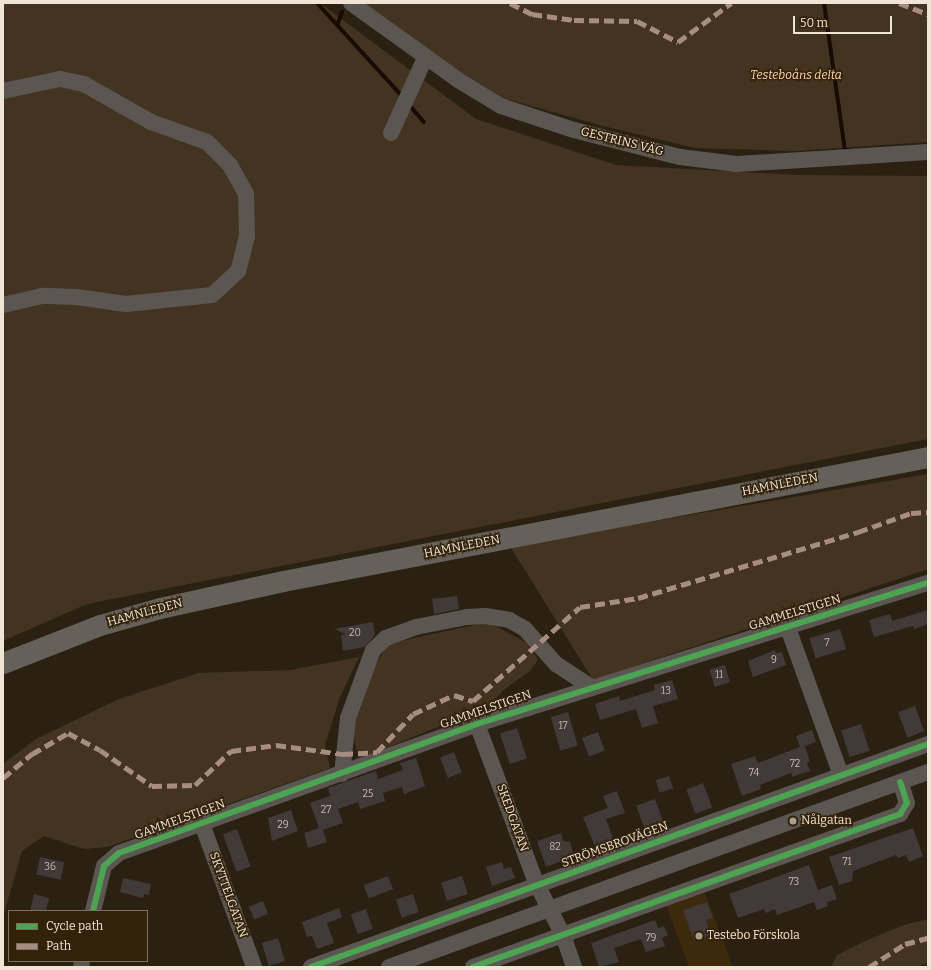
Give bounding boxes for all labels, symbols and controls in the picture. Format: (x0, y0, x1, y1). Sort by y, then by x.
scale bar (795, 8, 894, 34)
text: 50 m (800, 16, 828, 30)
park label: Testeboåns delta (750, 69, 842, 83)
street label: GESTRINS VÄG (579, 125, 665, 159)
street label: HAMNLEDEN (741, 471, 819, 499)
street label: HAMNLEDEN (423, 533, 501, 561)
street label: GAMMELSTIGEN (747, 592, 843, 634)
street label: HAMNLEDEN (106, 596, 184, 630)
house number: 20 (349, 628, 361, 640)
house number: 7 (824, 638, 830, 650)
house number: 9 (771, 655, 777, 667)
house number: 11 (715, 670, 723, 682)
house number: 13 (661, 686, 671, 698)
street label: GAMMELSTIGEN (439, 688, 533, 732)
house number: 17 (559, 721, 567, 733)
house number: 72 (790, 759, 800, 771)
house number: 74 (749, 768, 759, 780)
street label: SKEDGATAN (493, 782, 531, 854)
house number: 25 (363, 789, 373, 801)
street label: GAMMELSTIGEN (133, 797, 227, 843)
house number: 27 (321, 805, 331, 817)
place label: Nålgatan (801, 814, 852, 828)
marker: Nålgatan (788, 816, 798, 826)
street label: STRÖMSBROVÄGEN (560, 819, 670, 871)
house number: 29 (277, 820, 289, 832)
house number: 82 (549, 842, 561, 854)
street label: SKYTTELGATAN (206, 850, 250, 940)
house number: 71 (842, 857, 852, 869)
house number: 36 (44, 862, 56, 874)
house number: 73 (789, 877, 799, 889)
legend (8, 910, 148, 962)
text: Cycle path (46, 919, 103, 933)
place label: Testebo Förskola (707, 929, 800, 943)
marker: Testebo Förskola (694, 931, 704, 941)
house number: 79 (646, 933, 656, 945)
text: Path (46, 939, 71, 953)

